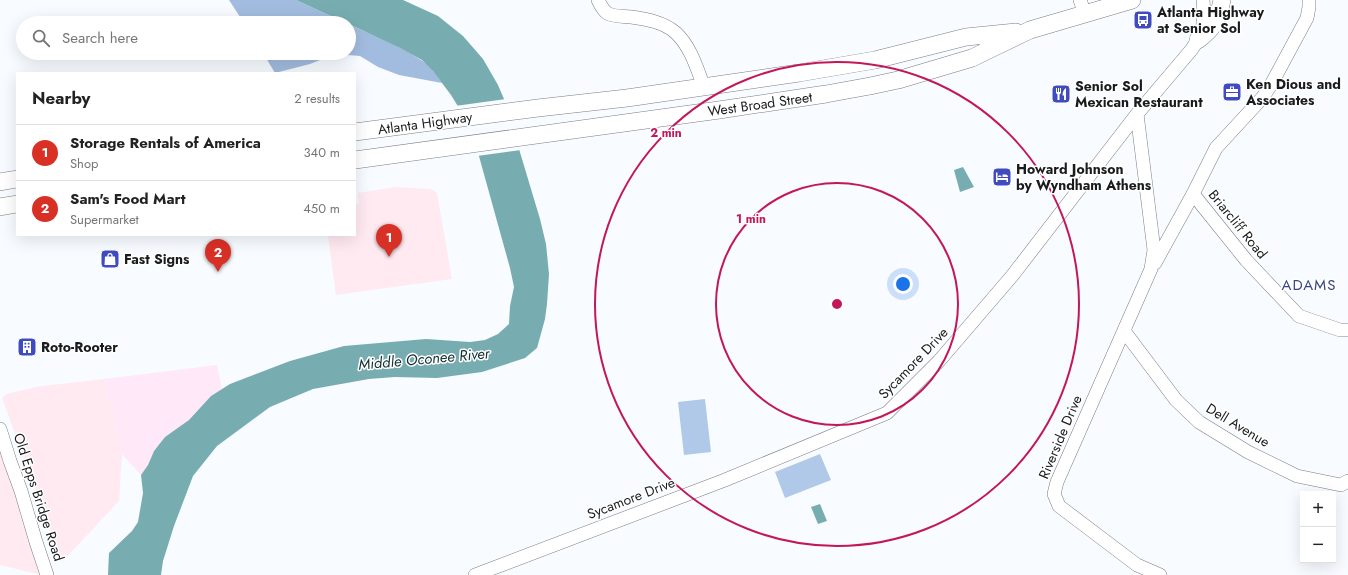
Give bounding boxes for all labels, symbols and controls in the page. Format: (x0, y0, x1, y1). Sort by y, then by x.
place label: Atlanta Highway at Senior Sol (1156, 2, 1265, 38)
bus stop icon: Atlanta Highway at Senior Sol (1132, 9, 1154, 31)
search box (16, 16, 356, 60)
icon: search (30, 27, 52, 49)
text: Search here (62, 27, 138, 49)
place label: Ken Dious and Associates (1245, 74, 1341, 110)
place label: Senior Sol Mexican Restaurant (1075, 76, 1203, 112)
office icon: Ken Dious and Associates (1221, 81, 1243, 103)
restaurant icon: Senior Sol Mexican Restaurant (1050, 83, 1072, 105)
text: Nearby (32, 86, 90, 110)
street label: West Broad Street (706, 87, 814, 121)
text: 2 results (294, 89, 340, 108)
street label: Atlanta Highway (376, 106, 474, 140)
text: 2 min (650, 124, 682, 142)
text: Storage Rentals of America (70, 132, 261, 154)
text: 1 (42, 143, 48, 162)
text: 340 m (303, 143, 340, 162)
text: Shop (70, 154, 98, 173)
place label: Howard Johnson by Wyndham Athens (1016, 159, 1152, 195)
hotel icon: Howard Johnson by Wyndham Athens (991, 166, 1013, 188)
street label: Briarcliff Road (1204, 185, 1272, 263)
text: Sam's Food Mart (70, 188, 185, 210)
text: 2 (41, 199, 49, 218)
text: 450 m (303, 199, 340, 218)
text: Supermarket (70, 210, 139, 229)
text: 1 min (736, 210, 766, 228)
pin: 1 (376, 224, 402, 257)
pin: 2 (205, 239, 231, 272)
shop icon: Fast Signs (99, 248, 121, 270)
place label: Fast Signs (124, 249, 190, 269)
your location (893, 274, 913, 294)
district label: ADAMS (1282, 274, 1336, 296)
centre of rings (830, 297, 844, 311)
street label: Sycamore Drive (874, 323, 952, 403)
building icon: Roto-Rooter (16, 336, 38, 358)
place label: Roto-Rooter (41, 337, 118, 357)
water label: Middle Oconee River (357, 342, 492, 376)
street label: Riverside Drive (1033, 392, 1087, 482)
street label: Dell Avenue (1202, 398, 1274, 452)
street label: Old Epps Bridge Road (9, 430, 69, 564)
street label: Sycamore Drive (584, 472, 678, 524)
map controls (1300, 491, 1336, 563)
button: + (1300, 491, 1336, 527)
button: − (1300, 527, 1336, 563)

